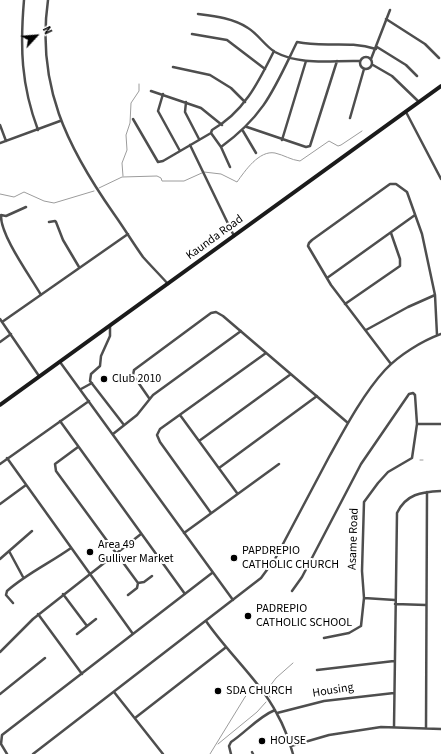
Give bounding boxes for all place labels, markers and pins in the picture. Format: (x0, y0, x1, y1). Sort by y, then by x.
place label: Club 2010 (112, 372, 161, 386)
marker: Club 2010 (99, 374, 109, 384)
place label: Area 49 Gulliver Market (98, 538, 174, 566)
place label: PAPDREPIO CATHOLIC CHURCH (242, 544, 339, 572)
marker: Area 49 Gulliver Market (85, 547, 95, 557)
marker: PAPDREPIO CATHOLIC CHURCH (229, 553, 239, 563)
place label: PADREPIO CATHOLIC SCHOOL (256, 602, 352, 630)
marker: PADREPIO CATHOLIC SCHOOL (243, 611, 253, 621)
place label: SDA CHURCH (226, 684, 293, 698)
marker: SDA CHURCH (213, 686, 223, 696)
place label: HOUSE (270, 734, 306, 748)
marker: HOUSE (257, 736, 267, 746)

